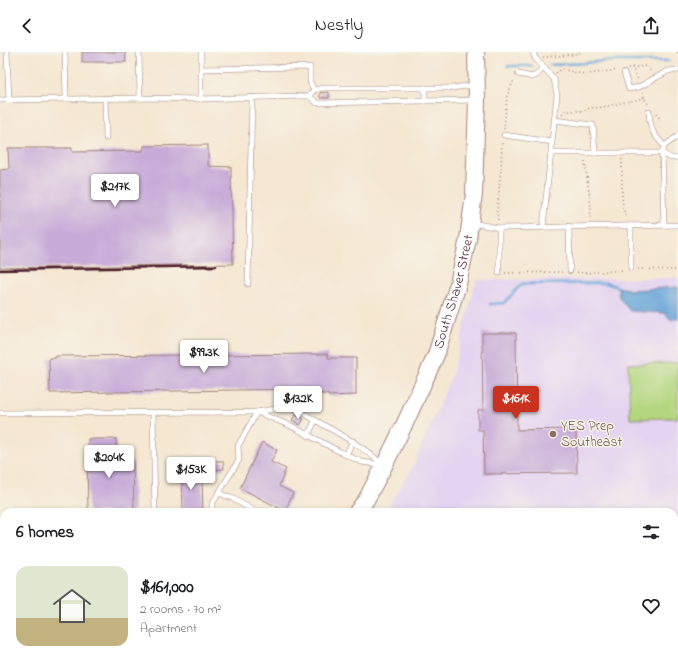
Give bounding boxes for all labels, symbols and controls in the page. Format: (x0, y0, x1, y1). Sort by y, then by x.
text: Nestly (315, 13, 363, 39)
icon: back (16, 15, 38, 37)
icon: share (640, 15, 662, 37)
pin: $217K (87, 174, 143, 208)
text: $217K (100, 177, 130, 196)
street label: South Shaver Street (428, 233, 479, 351)
pin: $99.3K (171, 340, 237, 374)
text: $99.3K (189, 343, 219, 362)
pin: $132K (270, 386, 326, 420)
pin: $161K (488, 386, 544, 420)
text: $132K (283, 389, 313, 408)
text: $161K (502, 389, 530, 408)
place label: YES Prep Southeast (561, 416, 623, 453)
marker: YES Prep Southeast (548, 429, 558, 439)
pin: $204K (81, 445, 137, 479)
text: $204K (93, 448, 125, 467)
pin: $153K (163, 457, 219, 491)
text: $153K (175, 460, 207, 479)
text: 6 homes (16, 520, 74, 545)
icon: filters (640, 521, 662, 543)
text: $161,000 (140, 575, 194, 600)
icon: home (48, 582, 96, 630)
icon: heart (640, 595, 662, 617)
text: 2 rooms · 70 m² (140, 600, 221, 619)
text: Apartment (140, 619, 197, 638)

